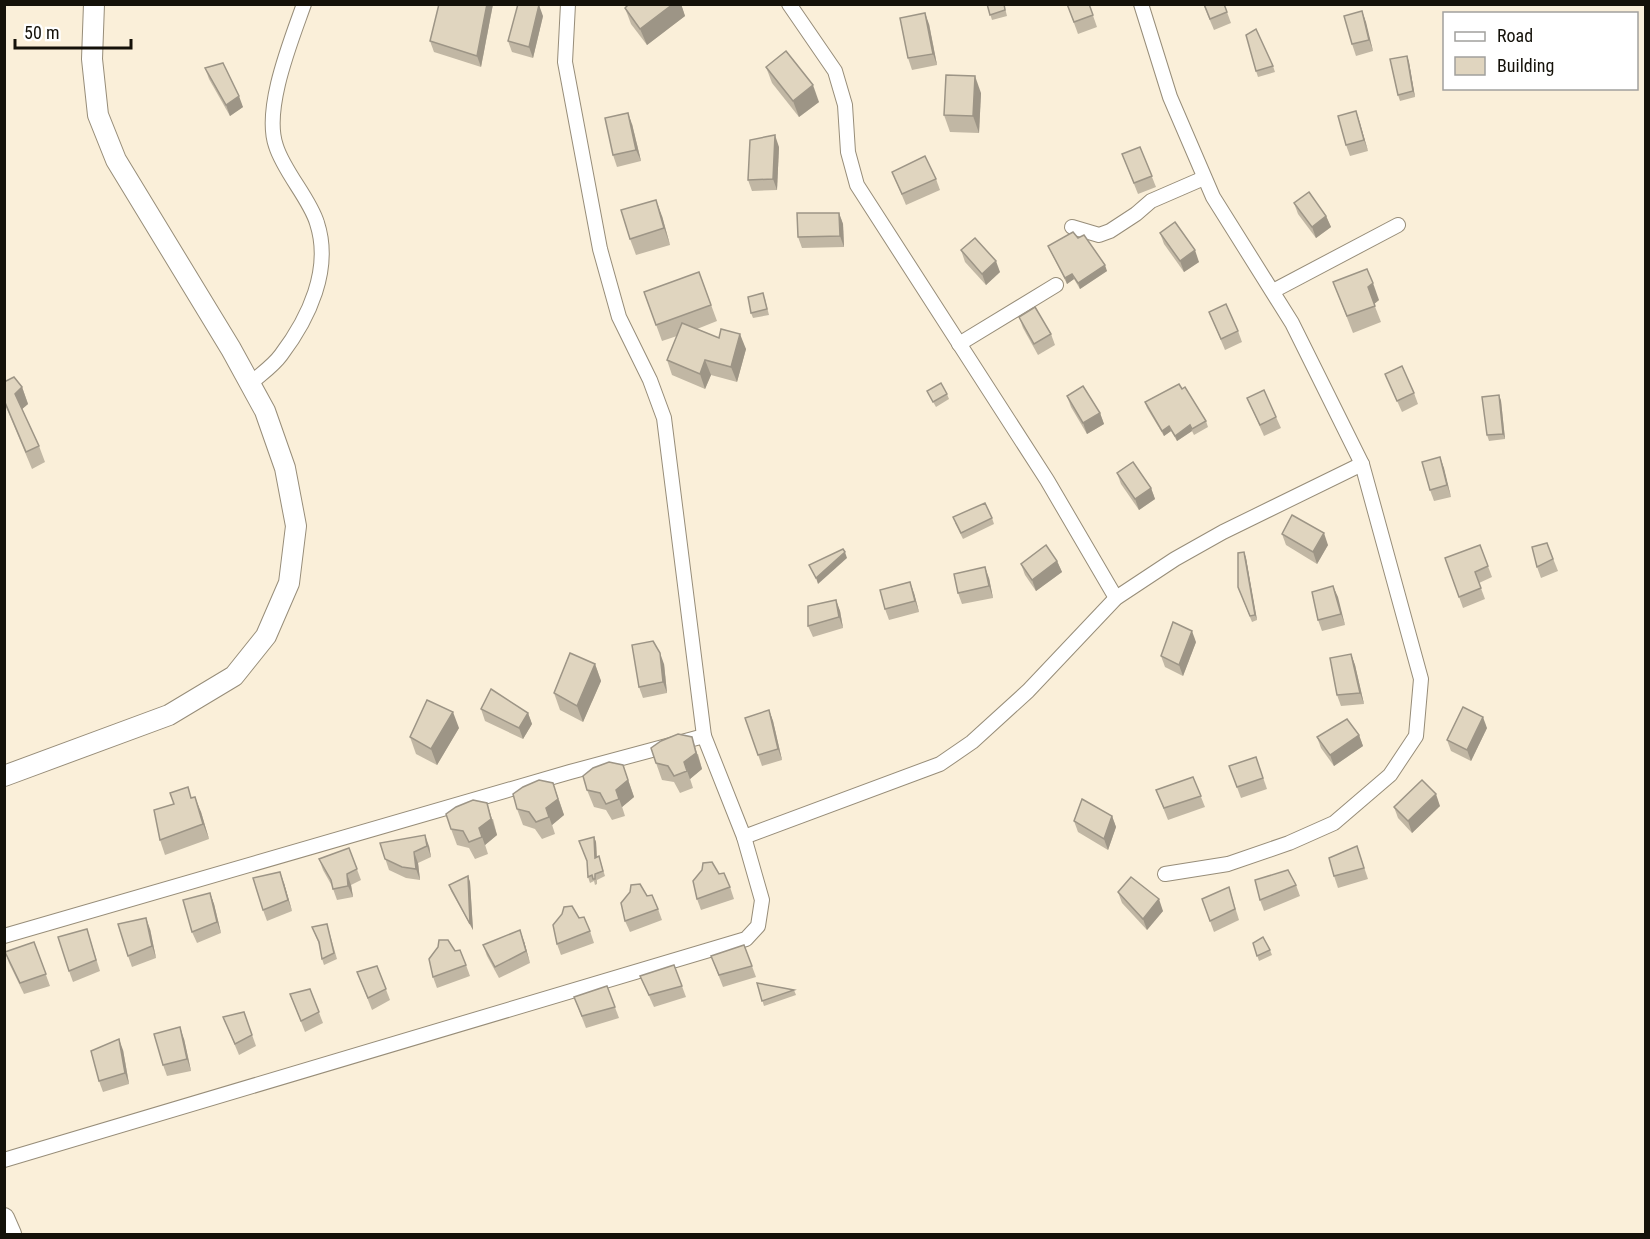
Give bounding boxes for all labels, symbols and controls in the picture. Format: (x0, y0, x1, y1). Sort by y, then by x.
scale bar (15, 12, 130, 50)
legend (1443, 12, 1638, 90)
text: 50 m (24, 22, 59, 43)
text: Road (1497, 25, 1533, 46)
text: Building (1497, 55, 1554, 76)

